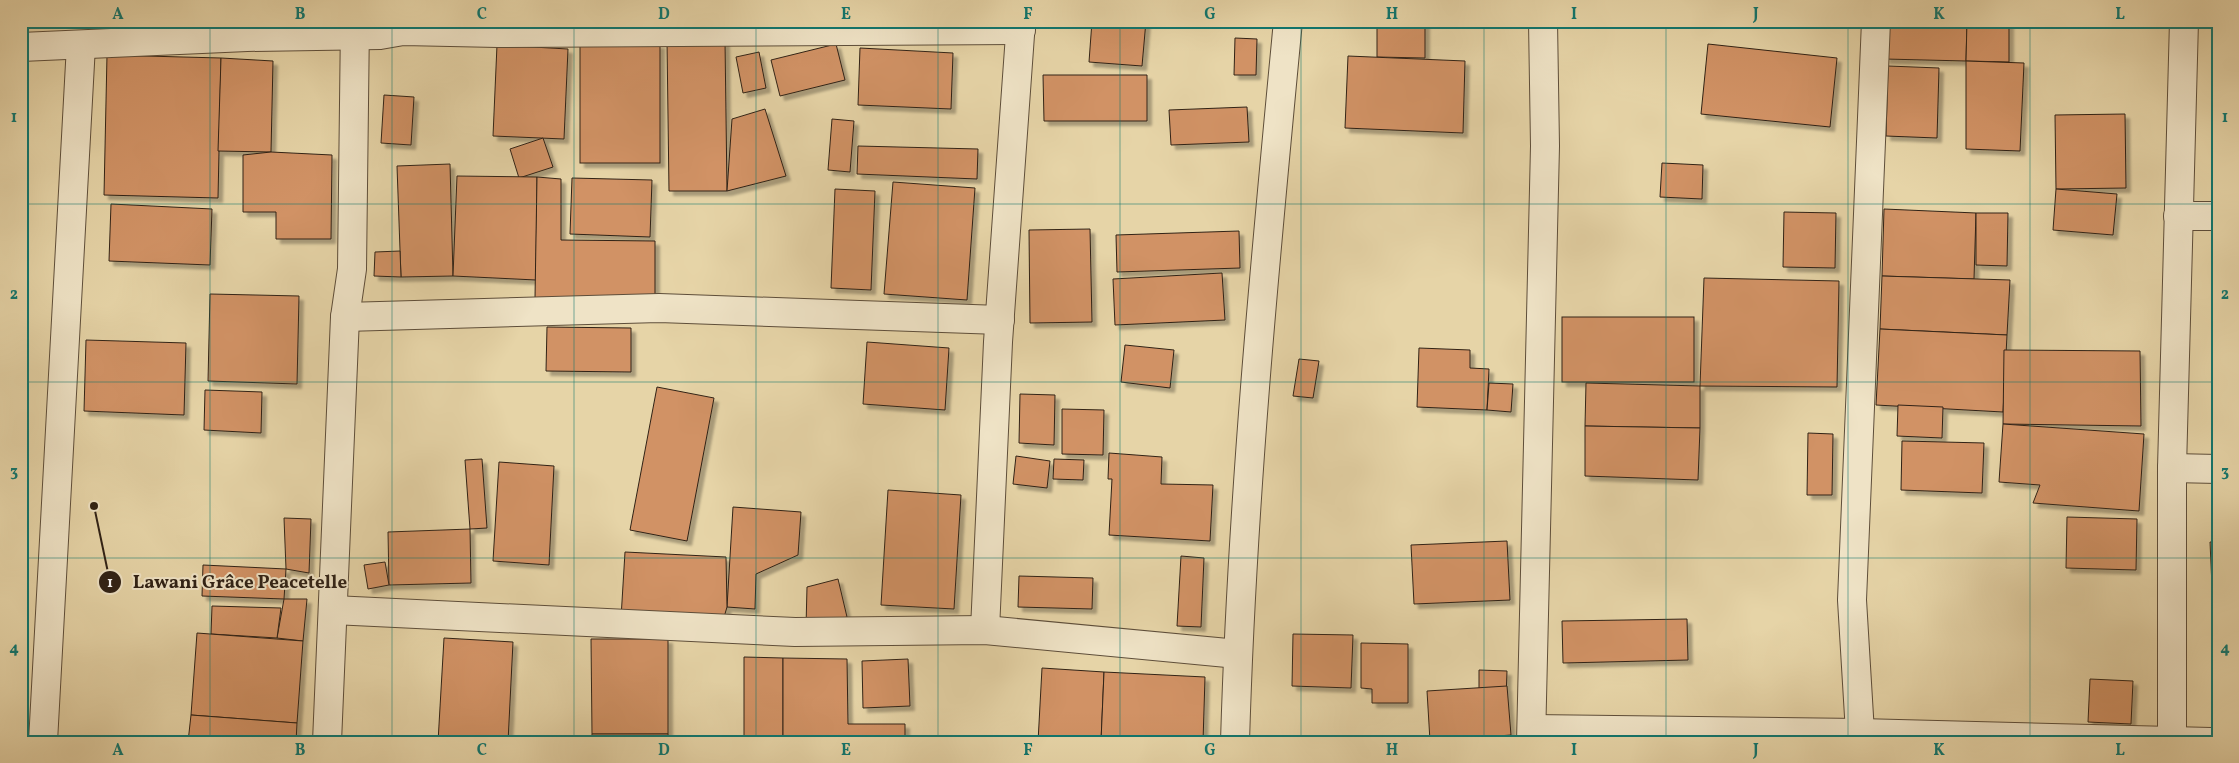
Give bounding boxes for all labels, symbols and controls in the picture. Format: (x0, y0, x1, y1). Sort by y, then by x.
text: A (112, 4, 124, 26)
text: B (295, 4, 306, 26)
text: C (477, 4, 487, 26)
text: D (658, 4, 670, 26)
text: E (841, 4, 851, 26)
text: F (1023, 4, 1033, 26)
text: G (1204, 4, 1216, 26)
text: H (1386, 4, 1398, 26)
text: I (1571, 4, 1577, 26)
text: J (1752, 4, 1759, 26)
text: K (1933, 4, 1945, 26)
text: L (2115, 4, 2125, 26)
text: 1 (11, 107, 17, 129)
text: 1 (2222, 107, 2228, 129)
text: 2 (10, 284, 18, 306)
text: 2 (2221, 284, 2229, 306)
text: 3 (10, 461, 18, 483)
text: 3 (2221, 461, 2229, 483)
callout: Lawani Grâce Peacetelle (98, 565, 357, 599)
text: Lawani Grâce Peacetelle (133, 570, 348, 596)
text: 1 (107, 573, 113, 594)
text: 4 (9, 638, 19, 660)
text: 4 (2220, 638, 2230, 660)
text: A (112, 740, 124, 762)
text: B (295, 740, 306, 762)
text: C (477, 740, 487, 762)
text: D (658, 740, 670, 762)
text: E (841, 740, 851, 762)
text: F (1023, 740, 1033, 762)
text: G (1204, 740, 1216, 762)
text: H (1386, 740, 1398, 762)
text: I (1571, 740, 1577, 762)
text: J (1752, 740, 1759, 762)
text: K (1933, 740, 1945, 762)
text: L (2115, 740, 2125, 762)

